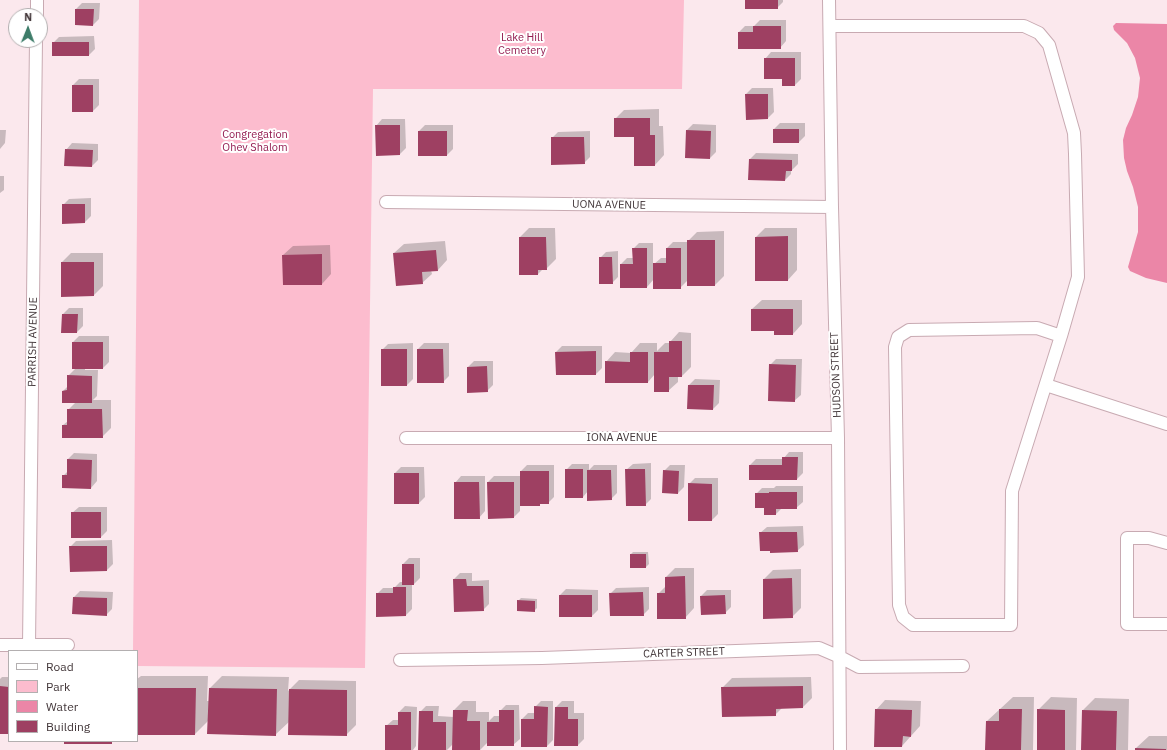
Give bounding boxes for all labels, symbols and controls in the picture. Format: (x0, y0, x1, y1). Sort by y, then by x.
north arrow (8, 8, 48, 48)
text: N (24, 10, 32, 24)
park label: Lake Hill Cemetery (498, 31, 546, 57)
park label: Congregation Ohev Shalom (222, 128, 288, 154)
street label: UONA AVENUE (572, 198, 646, 212)
street label: PARRISH AVENUE (26, 297, 40, 387)
street label: HUDSON STREET (828, 332, 844, 418)
street label: IONA AVENUE (587, 431, 657, 445)
street label: CARTER STREET (643, 645, 725, 661)
legend (8, 650, 138, 742)
text: Road (46, 659, 74, 674)
text: Park (46, 679, 70, 694)
text: Water (46, 699, 78, 714)
text: Building (46, 719, 90, 734)

